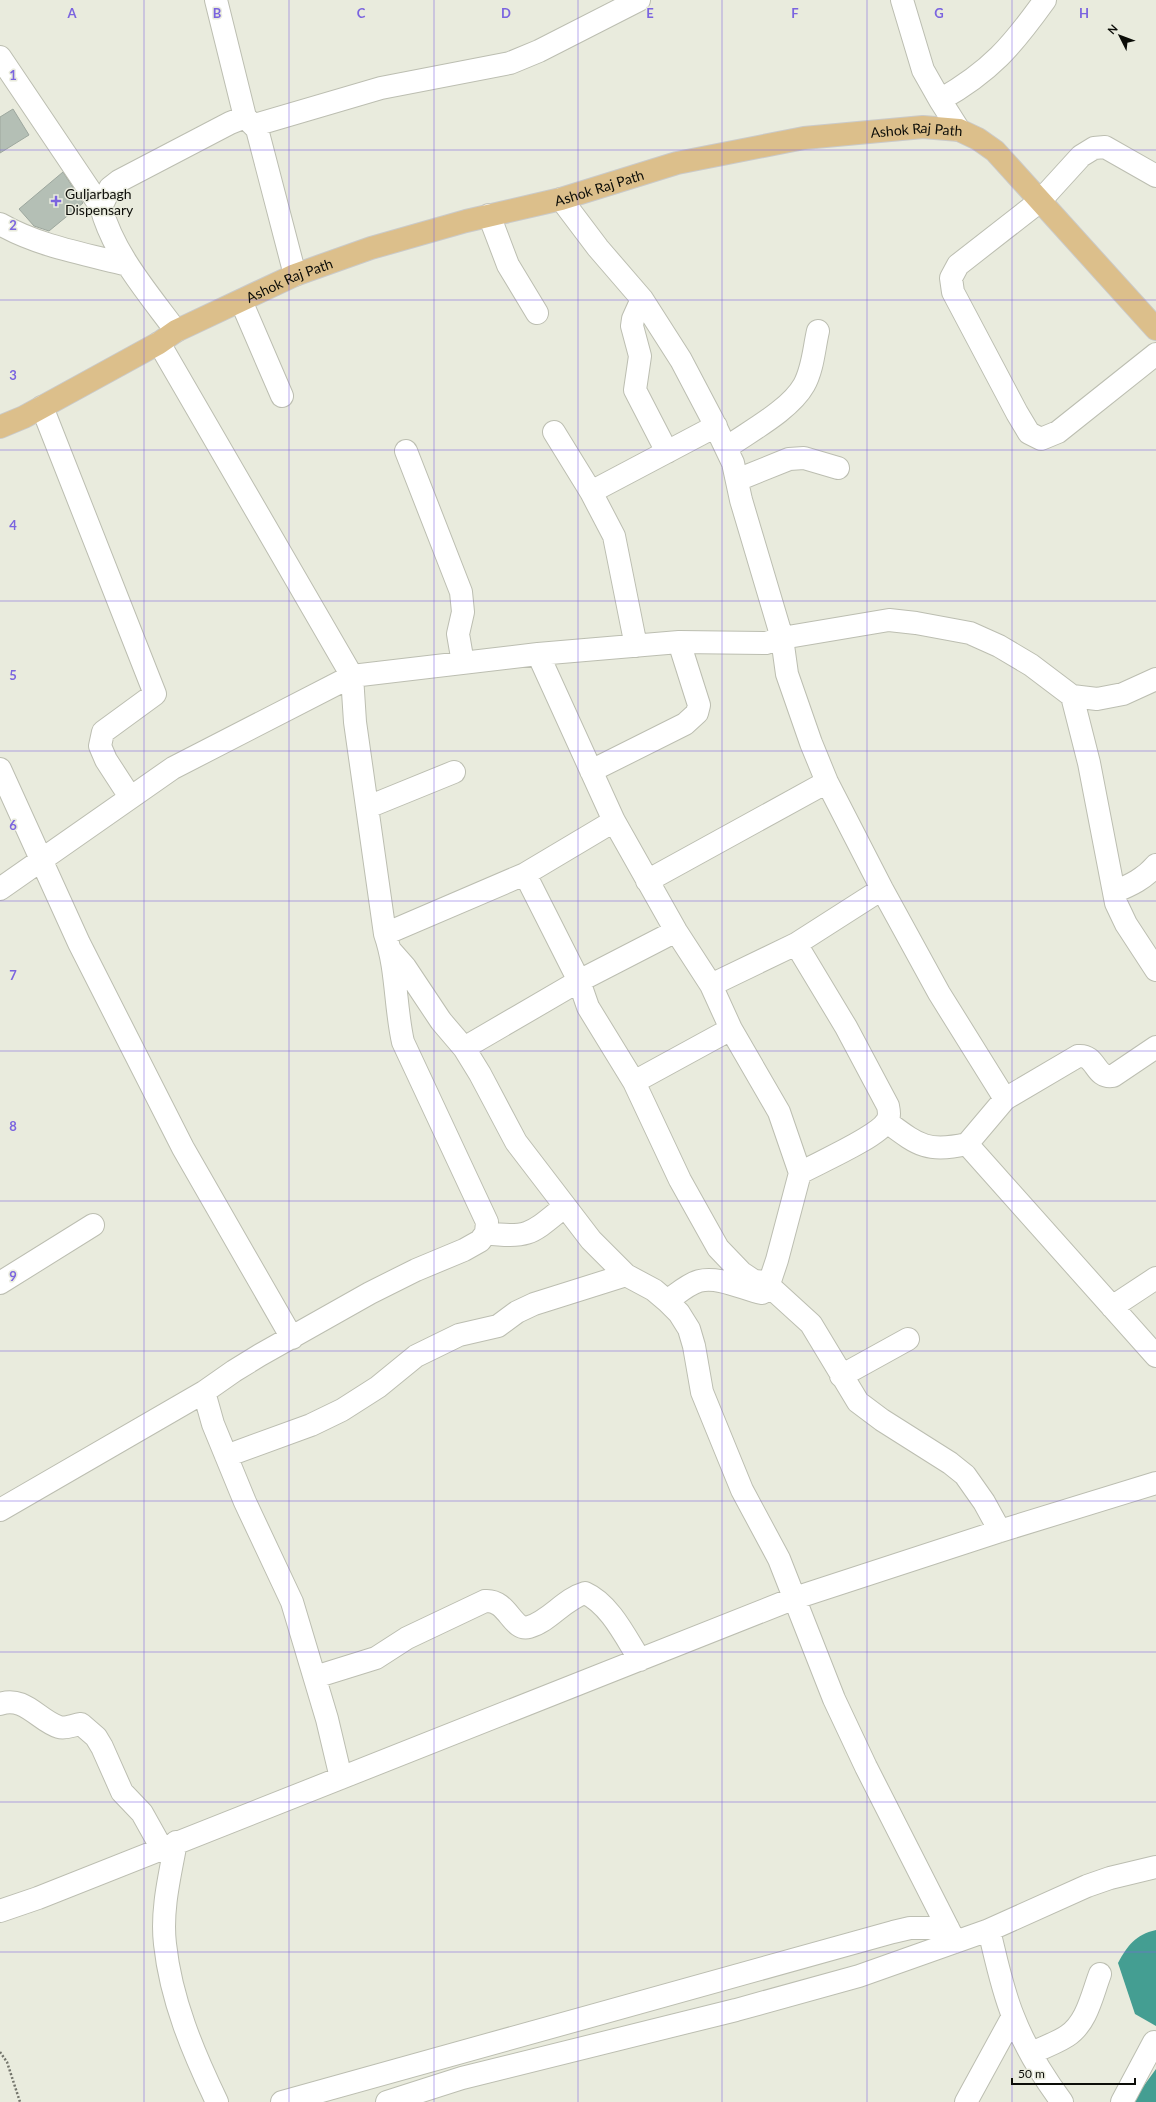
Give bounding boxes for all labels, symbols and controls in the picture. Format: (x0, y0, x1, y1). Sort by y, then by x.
text: A (66, 5, 77, 21)
text: B (213, 5, 222, 21)
text: C (357, 5, 366, 21)
text: D (501, 5, 511, 21)
text: E (646, 5, 654, 21)
text: F (791, 5, 799, 21)
text: G (934, 5, 944, 21)
text: H (1079, 5, 1089, 21)
north arrow (1100, 16, 1140, 56)
text: N (1105, 21, 1120, 36)
text: 1 (9, 67, 17, 83)
street label: Ashok Raj Path (870, 118, 963, 140)
street label: Ashok Raj Path (553, 165, 646, 209)
place label: Guljarbagh Dispensary (65, 185, 134, 218)
marker: Guljarbagh Dispensary (50, 195, 62, 207)
text: 2 (9, 217, 17, 233)
street label: Ashok Raj Path (243, 254, 335, 305)
text: 3 (9, 367, 17, 383)
text: 4 (9, 517, 17, 533)
text: 5 (9, 667, 17, 683)
text: 6 (9, 817, 17, 833)
text: 7 (9, 967, 17, 983)
text: 8 (9, 1118, 17, 1134)
text: 9 (9, 1268, 17, 1284)
scale bar (1012, 2060, 1135, 2086)
text: 50 m (1018, 2066, 1045, 2081)

